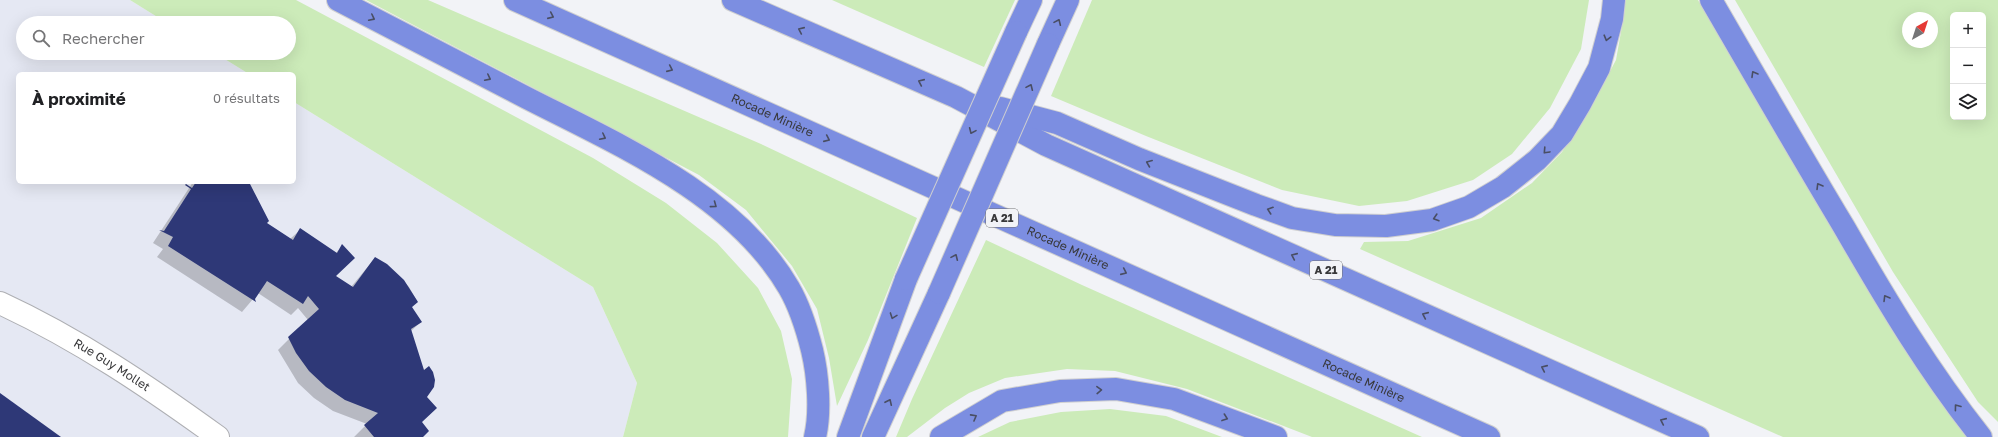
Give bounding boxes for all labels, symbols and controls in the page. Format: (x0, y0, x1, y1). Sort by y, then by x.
one-way arrow (546, 11, 554, 19)
north arrow (1902, 12, 1938, 48)
map controls (1950, 12, 1986, 120)
button: + (1950, 12, 1986, 48)
one-way arrow (368, 13, 375, 21)
search box (16, 16, 296, 60)
one-way arrow (1053, 19, 1061, 26)
icon: search (30, 27, 52, 49)
one-way arrow (798, 27, 806, 35)
text: Rechercher (62, 29, 145, 47)
one-way arrow (1603, 34, 1612, 41)
button: − (1950, 48, 1986, 84)
one-way arrow (665, 64, 673, 72)
one-way arrow (1751, 71, 1758, 78)
one-way arrow (484, 73, 491, 80)
one-way arrow (917, 78, 924, 86)
one-way arrow (1025, 84, 1033, 91)
button: layers (1950, 84, 1986, 120)
text: À proximité (32, 88, 126, 109)
text: 0 résultats (213, 90, 280, 106)
street label: Rocade Minière (729, 90, 816, 140)
one-way arrow (969, 127, 977, 135)
one-way arrow (599, 133, 606, 140)
one-way arrow (822, 134, 830, 142)
one-way arrow (1543, 146, 1550, 154)
one-way arrow (1146, 160, 1153, 168)
one-way arrow (1817, 183, 1824, 190)
one-way arrow (710, 200, 717, 208)
one-way arrow (1267, 207, 1274, 215)
road number: A 21 (986, 209, 1018, 227)
one-way arrow (1433, 213, 1440, 222)
street label: Rocade Minière (1025, 223, 1112, 273)
one-way arrow (1291, 253, 1298, 261)
one-way arrow (950, 254, 958, 262)
road number: A 21 (1310, 261, 1342, 279)
one-way arrow (1120, 268, 1127, 276)
one-way arrow (1883, 295, 1890, 302)
one-way arrow (889, 312, 897, 319)
one-way arrow (1422, 312, 1430, 320)
street label: Rue Guy Mollet (71, 335, 153, 394)
street label: Rocade Minière (1320, 355, 1407, 405)
one-way arrow (1541, 365, 1548, 373)
one-way arrow (1096, 385, 1102, 394)
one-way arrow (885, 398, 893, 405)
one-way arrow (1955, 404, 1962, 411)
one-way arrow (1221, 413, 1228, 422)
one-way arrow (970, 414, 977, 421)
one-way arrow (1659, 418, 1667, 426)

